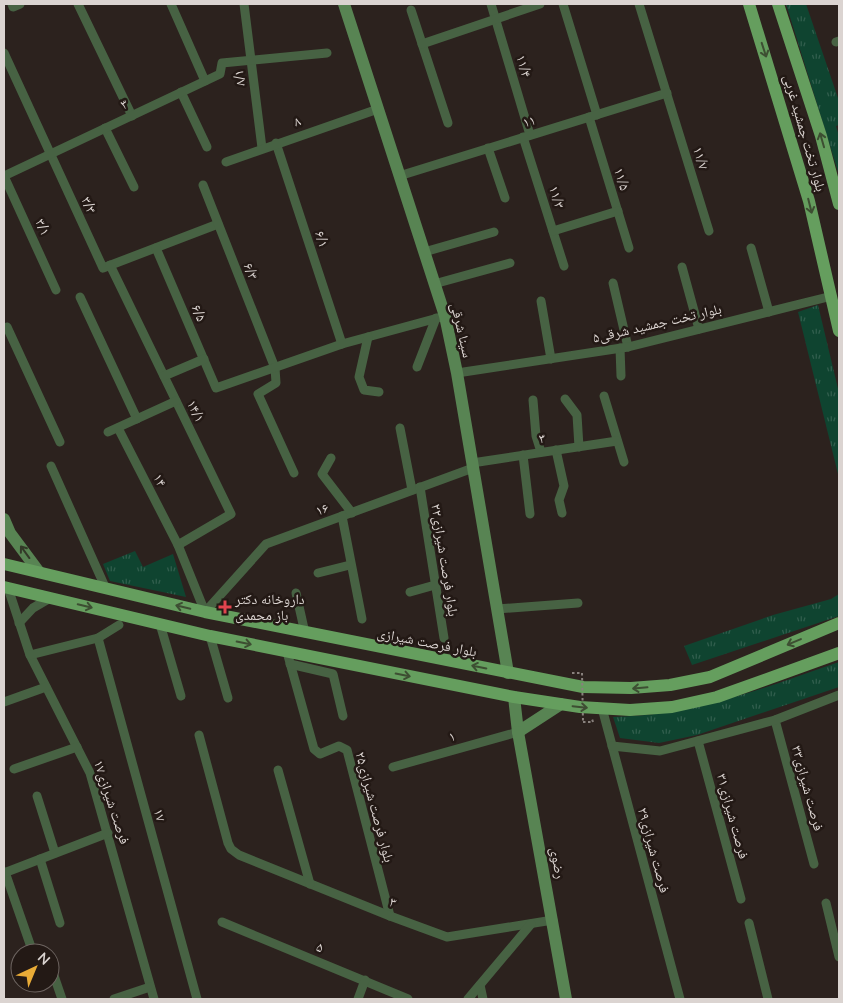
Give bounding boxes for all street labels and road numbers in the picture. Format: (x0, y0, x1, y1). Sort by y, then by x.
street label: ۱۱/۴ (512, 53, 536, 79)
street label: ۸/۱ (229, 69, 249, 87)
street label: بلوار تخت جمشید غربی (780, 72, 830, 194)
street label: ۳ (117, 95, 131, 113)
street label: ۸ (291, 111, 303, 131)
street label: ۱۱ (520, 111, 538, 131)
street label: ۱۱/۷ (689, 144, 713, 172)
street label: ۱۱/۵ (610, 165, 634, 193)
street label: ۱۱/۳ (545, 183, 569, 211)
street label: ۳/۳ (77, 194, 101, 216)
street label: ۳/۱ (31, 216, 55, 238)
street label: ۶/۱ (311, 228, 333, 250)
street label: ۶/۳ (240, 260, 262, 282)
street label: بلوار تخت جمشید شرقی۵ (591, 299, 723, 347)
street label: سینا شرقی (447, 301, 477, 359)
street label: ۶/۵ (187, 302, 211, 324)
street label: ۱۴/۱ (183, 397, 209, 425)
street label: ۳ (537, 429, 547, 447)
street label: ۱۴ (149, 470, 171, 490)
street label: ۱۶ (313, 498, 331, 520)
street label: بلوار فرصت شیرازی۲۲ (427, 502, 463, 618)
street label: بلوار فرصت شیرازی (376, 624, 479, 661)
street label: ۱ (446, 726, 458, 746)
street label: فرصت شیرازی۳۳ (788, 743, 828, 833)
street label: بلوار فرصت شیرازی۲۵ (352, 750, 398, 864)
street label: ۱۷فرصت شیرازی (90, 758, 134, 847)
street label: فرصت شیرازی۳۱ (713, 771, 753, 861)
street label: فرصت شیرازی۲۹ (634, 805, 674, 895)
street label: ۱۷ (150, 807, 170, 823)
street label: رضوی (546, 846, 570, 880)
street label: ۳ (387, 892, 399, 912)
street label: ۵ (314, 937, 326, 957)

